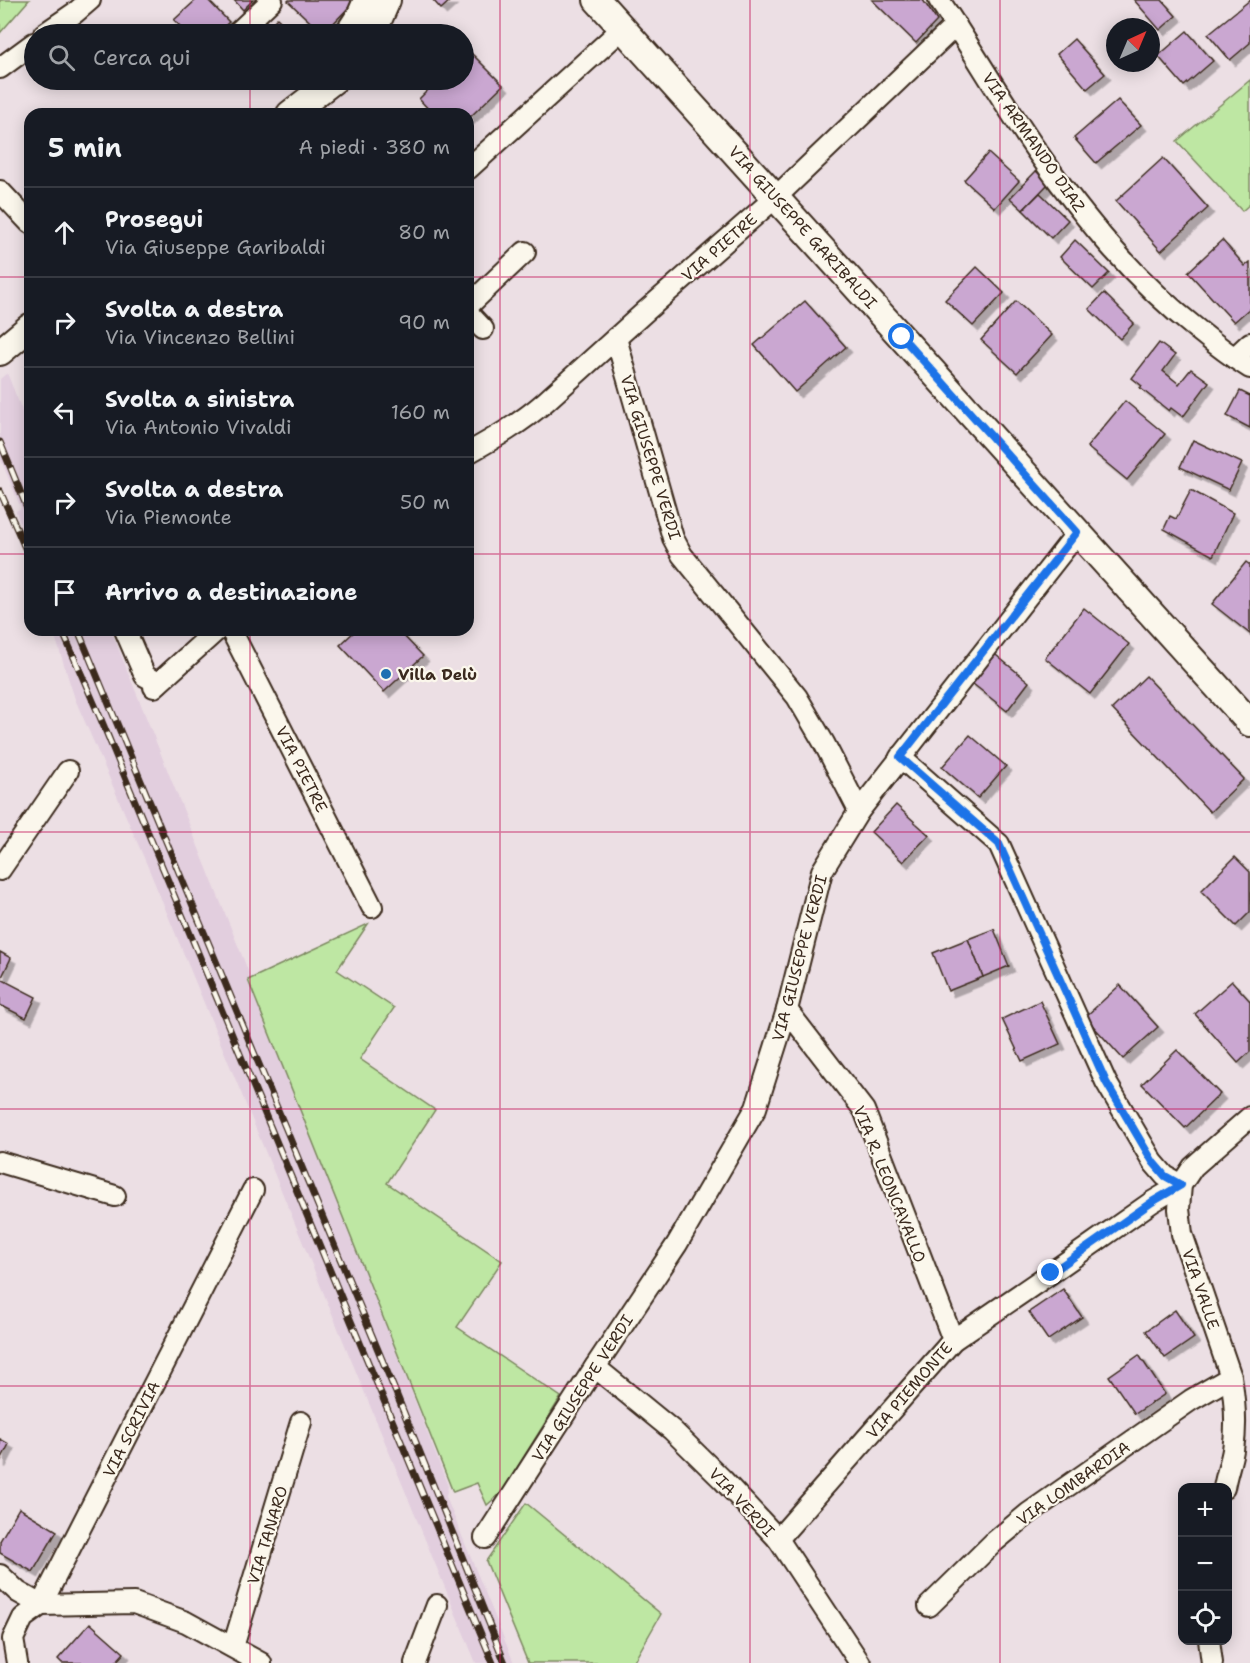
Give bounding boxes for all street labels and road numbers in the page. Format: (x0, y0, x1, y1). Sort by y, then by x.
street label: VIA ARMANDO DIAZ (977, 68, 1090, 216)
street label: VIA GIUSEPPE GARIBALDI (724, 141, 882, 313)
street label: VIA PIETRE (677, 209, 762, 286)
street label: VIA GIUSEPPE VERDI (615, 372, 686, 542)
street label: VIA PIETRE (271, 723, 332, 816)
street label: VIA GIUSEPPE VERDI (767, 873, 832, 1044)
street label: VIA R. LEONCAVALLO (848, 1103, 931, 1266)
street label: VIA VALLE (1177, 1246, 1224, 1332)
street label: VIA GIUSEPPE VERDI (527, 1311, 638, 1466)
street label: VIA PIEMONTE (862, 1338, 957, 1443)
street label: VIA SCRIVIA (98, 1378, 165, 1481)
street label: VIA LOMBARDIA (1012, 1436, 1134, 1530)
street label: VIA VERDI (704, 1463, 779, 1542)
street label: VIA TANARO (243, 1483, 292, 1587)

